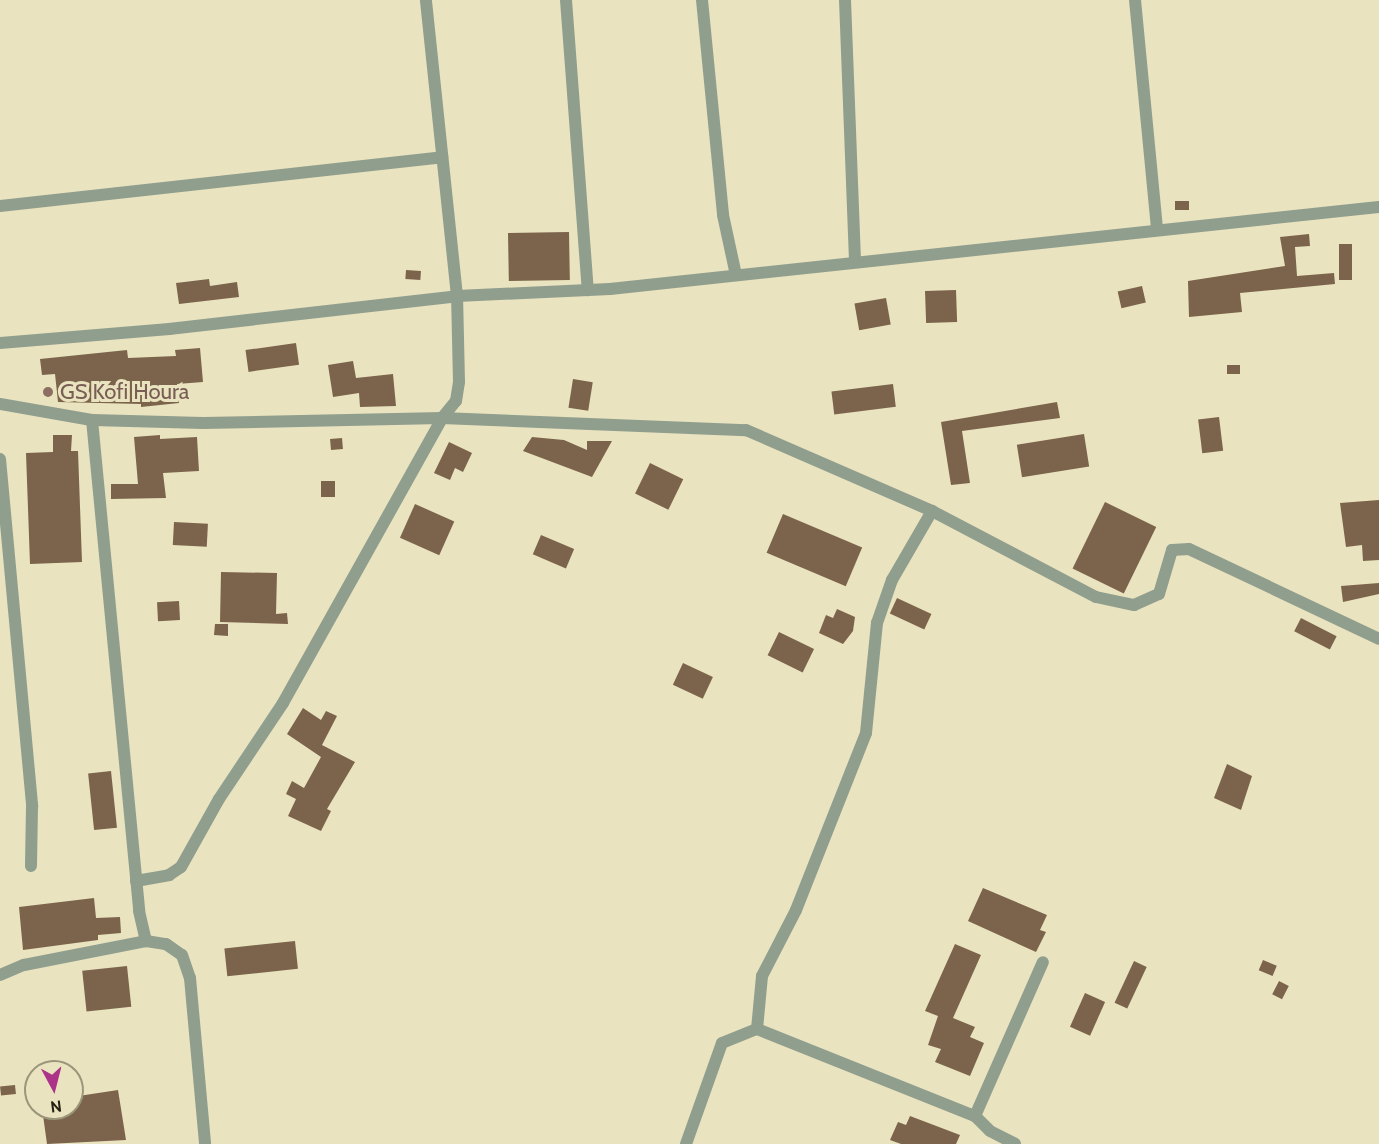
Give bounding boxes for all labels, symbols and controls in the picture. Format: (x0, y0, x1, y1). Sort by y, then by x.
place label: GS Kofi Houra (60, 379, 189, 405)
marker: GS Kofi Houra (41, 385, 55, 399)
north arrow (24, 1060, 84, 1120)
text: N (49, 1096, 63, 1116)

